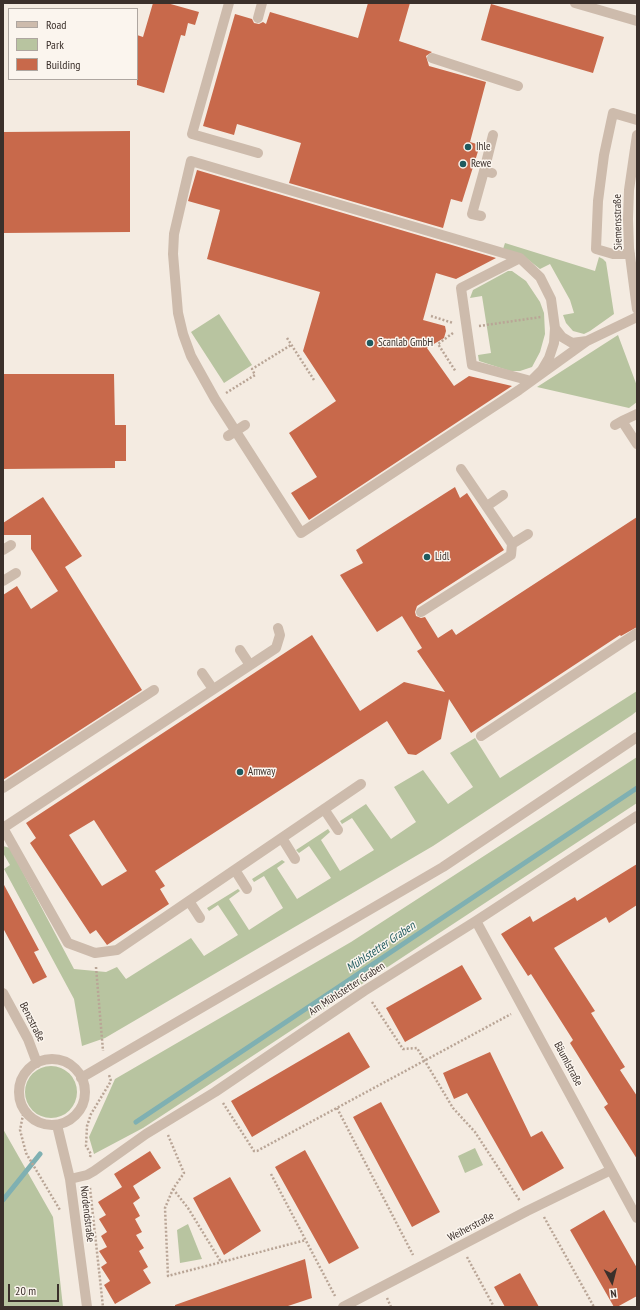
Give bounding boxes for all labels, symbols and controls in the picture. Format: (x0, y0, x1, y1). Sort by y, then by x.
legend (8, 8, 138, 80)
text: Road (46, 17, 66, 32)
text: Park (46, 37, 64, 52)
text: Building (46, 57, 81, 72)
place label: Ihle (476, 140, 491, 154)
marker: Ihle (463, 142, 473, 152)
place label: Rewe (471, 157, 491, 171)
marker: Rewe (458, 159, 468, 169)
street label: Siemensstraße (611, 194, 625, 250)
place label: Scanlab GmbH (378, 336, 433, 350)
marker: Scanlab GmbH (365, 338, 375, 348)
place label: Lidl (435, 550, 449, 564)
marker: Lidl (422, 552, 432, 562)
place label: Amway (248, 765, 275, 779)
marker: Amway (235, 767, 245, 777)
water label: Mühlstetter Graben (344, 919, 418, 975)
street label: Am Mühlstetter Graben (307, 960, 387, 1018)
street label: Benzstraße (16, 1000, 48, 1044)
street label: Bäumlstraße (551, 1040, 585, 1088)
street label: Nordendstraße (77, 1185, 97, 1243)
street label: Weiherstraße (446, 1209, 496, 1245)
north arrow (592, 1262, 632, 1302)
scale bar (10, 1276, 61, 1302)
text: 20 m (15, 1283, 36, 1298)
text: N (610, 1287, 617, 1301)

